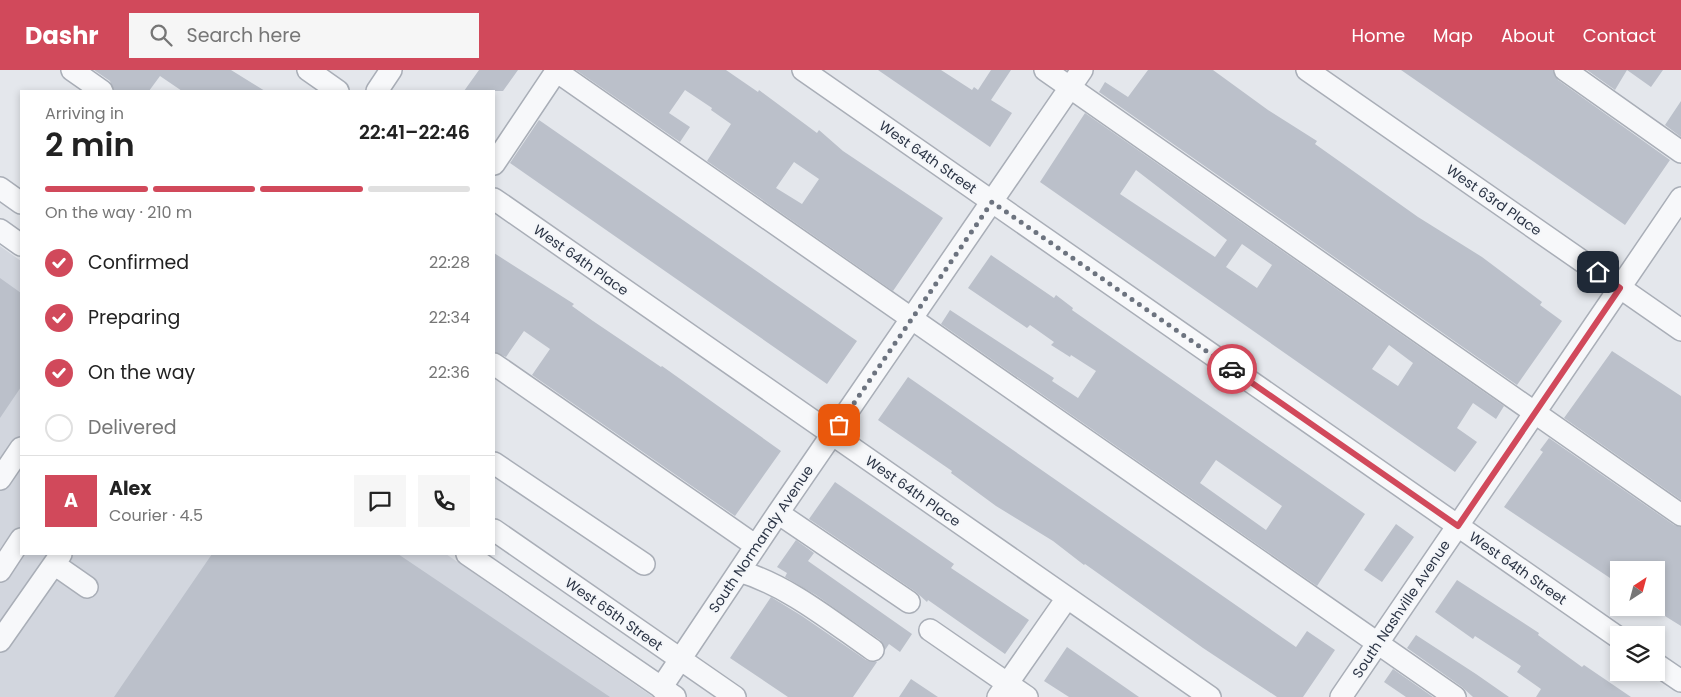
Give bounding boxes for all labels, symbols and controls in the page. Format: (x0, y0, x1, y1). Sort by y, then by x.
search box (129, 13, 479, 58)
text: Dashr (25, 19, 99, 52)
icon: search (147, 21, 175, 49)
text: Search here (187, 22, 301, 49)
text: Home (1351, 23, 1405, 48)
text: Map (1433, 23, 1473, 48)
text: About (1501, 23, 1555, 48)
text: Contact (1583, 23, 1656, 48)
text: Arriving in (45, 102, 124, 125)
street label: West 64th Street (875, 116, 981, 198)
text: 22:41–22:46 (359, 119, 470, 146)
text: 2 min (45, 122, 135, 167)
street label: West 63rd Place (1442, 160, 1546, 241)
text: On the way · 210 m (45, 201, 192, 224)
street label: West 64th Place (529, 220, 633, 301)
icon: check (45, 249, 73, 277)
text: Confirmed (88, 249, 189, 276)
text: 22:28 (429, 251, 470, 274)
pin (1577, 251, 1619, 293)
icon: home (1584, 258, 1612, 286)
icon: check (45, 304, 73, 332)
text: Preparing (88, 304, 180, 331)
text: 22:34 (429, 306, 470, 329)
courier (1207, 344, 1257, 394)
icon: car (1218, 355, 1246, 383)
icon: check (45, 359, 73, 387)
text: On the way (88, 359, 195, 386)
text: 22:36 (429, 361, 470, 384)
pin (818, 404, 860, 446)
icon: bag (825, 411, 853, 439)
text: Delivered (88, 414, 177, 441)
street label: West 64th Place (861, 451, 965, 532)
street label: South Normandy Avenue (704, 461, 818, 617)
text: Alex (109, 475, 151, 502)
button: chat (354, 475, 406, 527)
button: phone (418, 475, 470, 527)
text: A (64, 487, 78, 514)
text: Courier · 4.5 (109, 504, 203, 527)
street label: West 64th Street (1465, 527, 1571, 609)
street label: South Nashville Avenue (1347, 536, 1455, 682)
north arrow (1610, 561, 1665, 616)
map controls (1610, 561, 1665, 681)
street label: West 65th Street (561, 573, 667, 655)
button: layers (1610, 626, 1665, 681)

